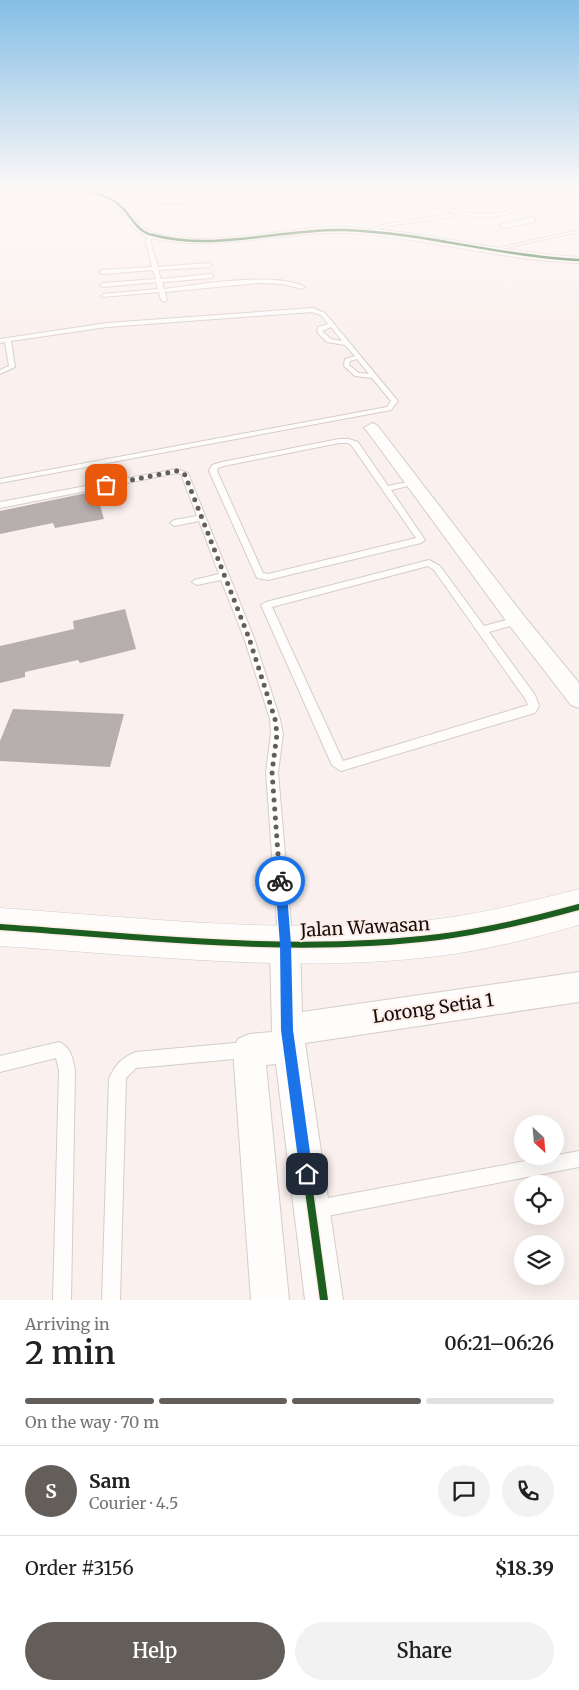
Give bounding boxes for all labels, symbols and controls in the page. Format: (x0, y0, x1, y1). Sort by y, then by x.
pin (85, 464, 127, 506)
icon: bag (92, 471, 120, 499)
courier (255, 856, 305, 906)
icon: bike (266, 867, 294, 895)
street label: Jalan Wawasan (299, 912, 430, 942)
street label: Lorong Setia 1 (371, 988, 495, 1028)
north arrow (514, 1115, 564, 1165)
map controls (514, 1115, 564, 1285)
pin (286, 1153, 328, 1195)
icon: home (293, 1160, 321, 1188)
button: locate (514, 1175, 564, 1225)
button: layers (514, 1235, 564, 1285)
text: Arriving in (25, 1314, 110, 1334)
text: 06:21–06:26 (444, 1331, 554, 1355)
text: 2 min (25, 1333, 115, 1373)
text: On the way · 70 m (25, 1412, 159, 1432)
button: chat (438, 1465, 490, 1517)
button: phone (502, 1465, 554, 1517)
text: Sam (89, 1469, 130, 1493)
text: S (45, 1479, 57, 1503)
text: Courier · 4.5 (89, 1493, 178, 1513)
text: Order #3156 (25, 1556, 134, 1580)
text: $18.39 (495, 1556, 554, 1580)
button: Help (25, 1622, 285, 1680)
button: Share (295, 1622, 554, 1680)

